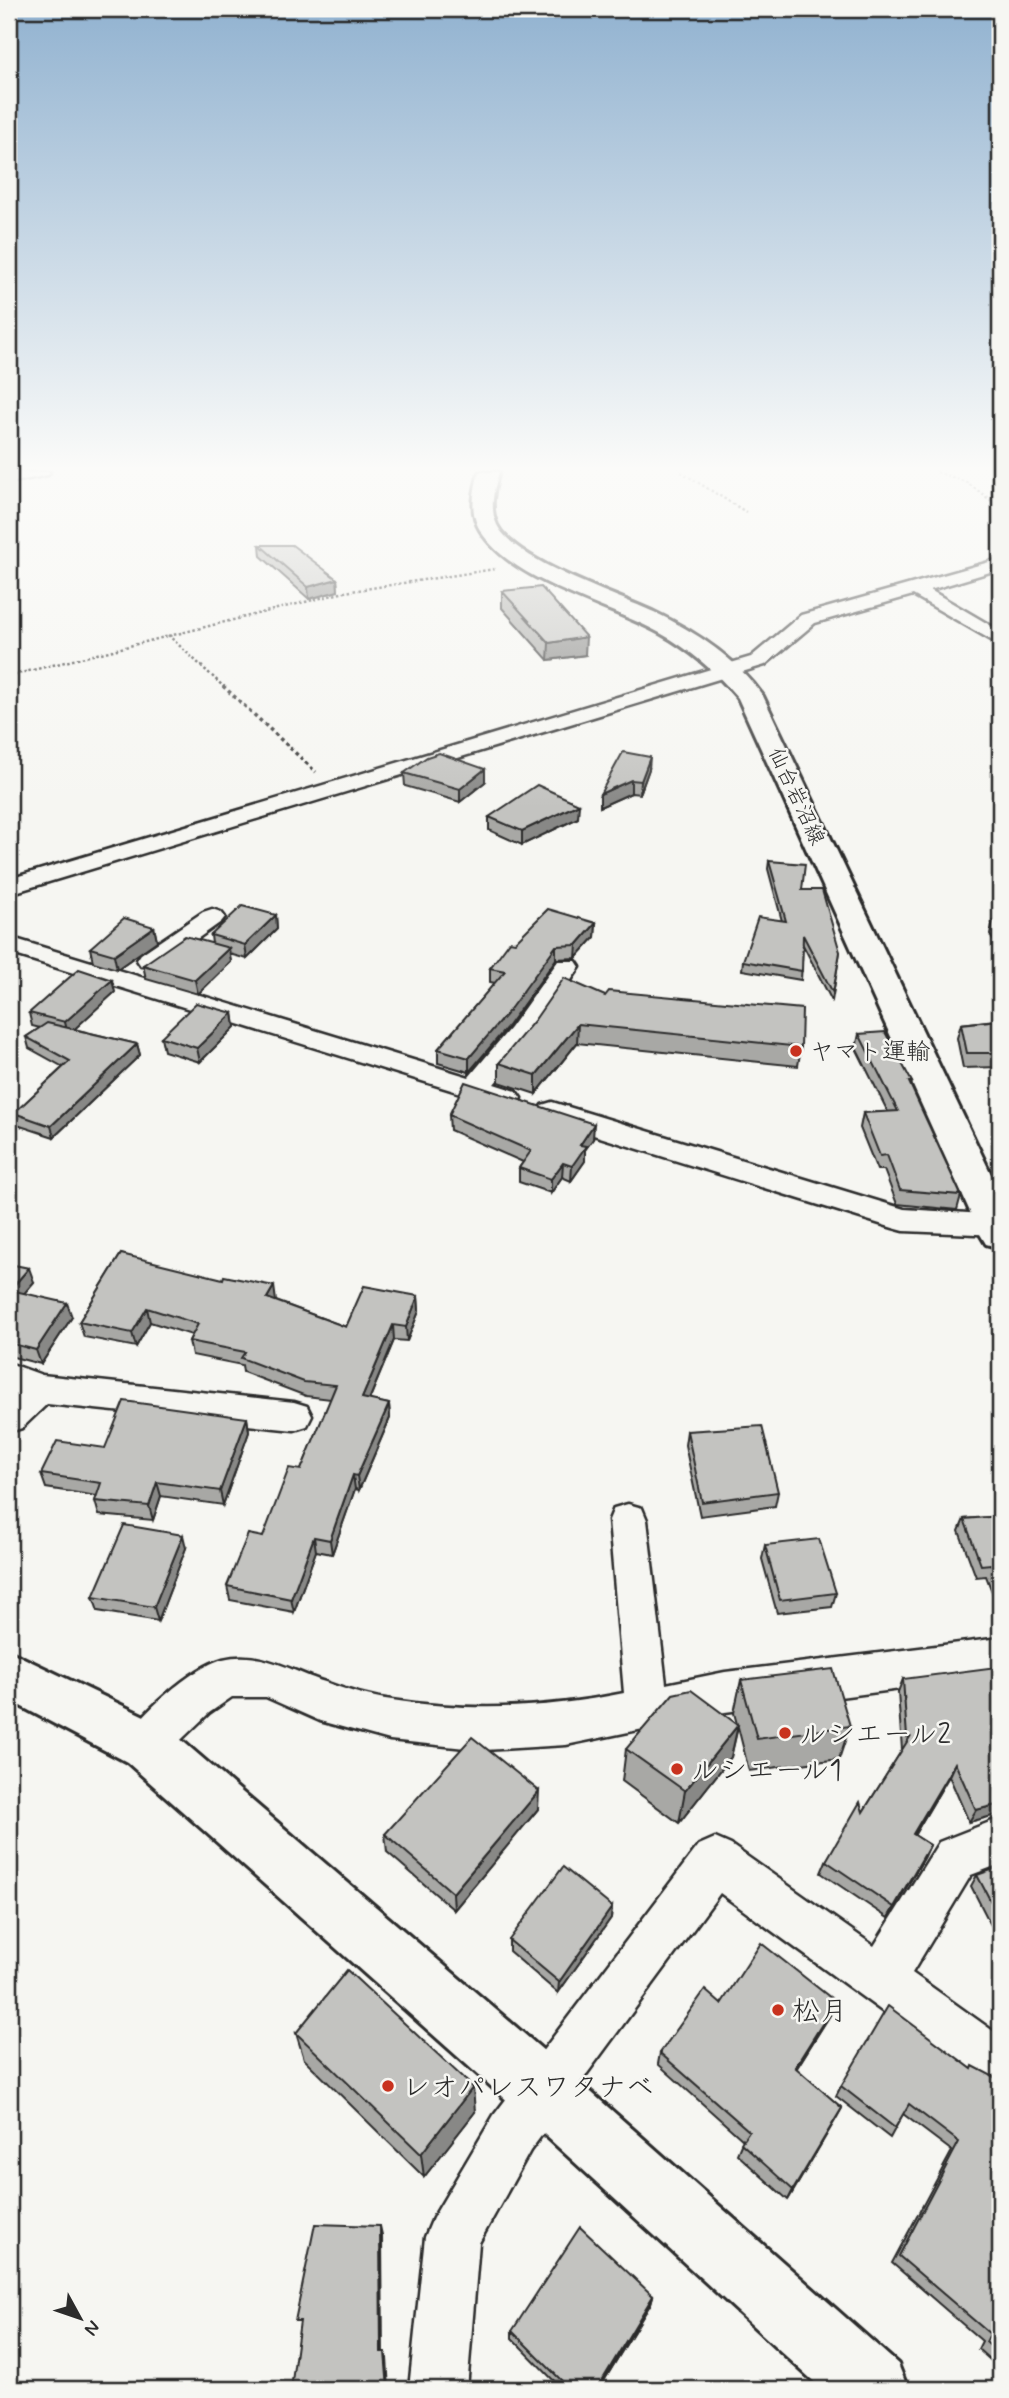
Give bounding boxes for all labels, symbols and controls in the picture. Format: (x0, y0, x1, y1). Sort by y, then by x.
street label: 仙台岩沼線 (761, 743, 831, 850)
place label: ヤマト運輸 (810, 1037, 930, 1068)
marker: ヤマト運輸 (788, 1043, 804, 1059)
place label: ルシエール2 (799, 1717, 951, 1754)
marker: ルシエール2 (777, 1725, 793, 1741)
place label: ルシエール1 (691, 1753, 842, 1790)
marker: ルシエール1 (669, 1761, 685, 1777)
place label: 松月 (792, 1994, 848, 2031)
marker: 松月 (770, 2002, 786, 2018)
place label: レオパレスワタナベ (402, 2070, 654, 2107)
marker: レオパレスワタナベ (380, 2078, 396, 2094)
north arrow (46, 2282, 116, 2352)
text: N (78, 2315, 106, 2341)

